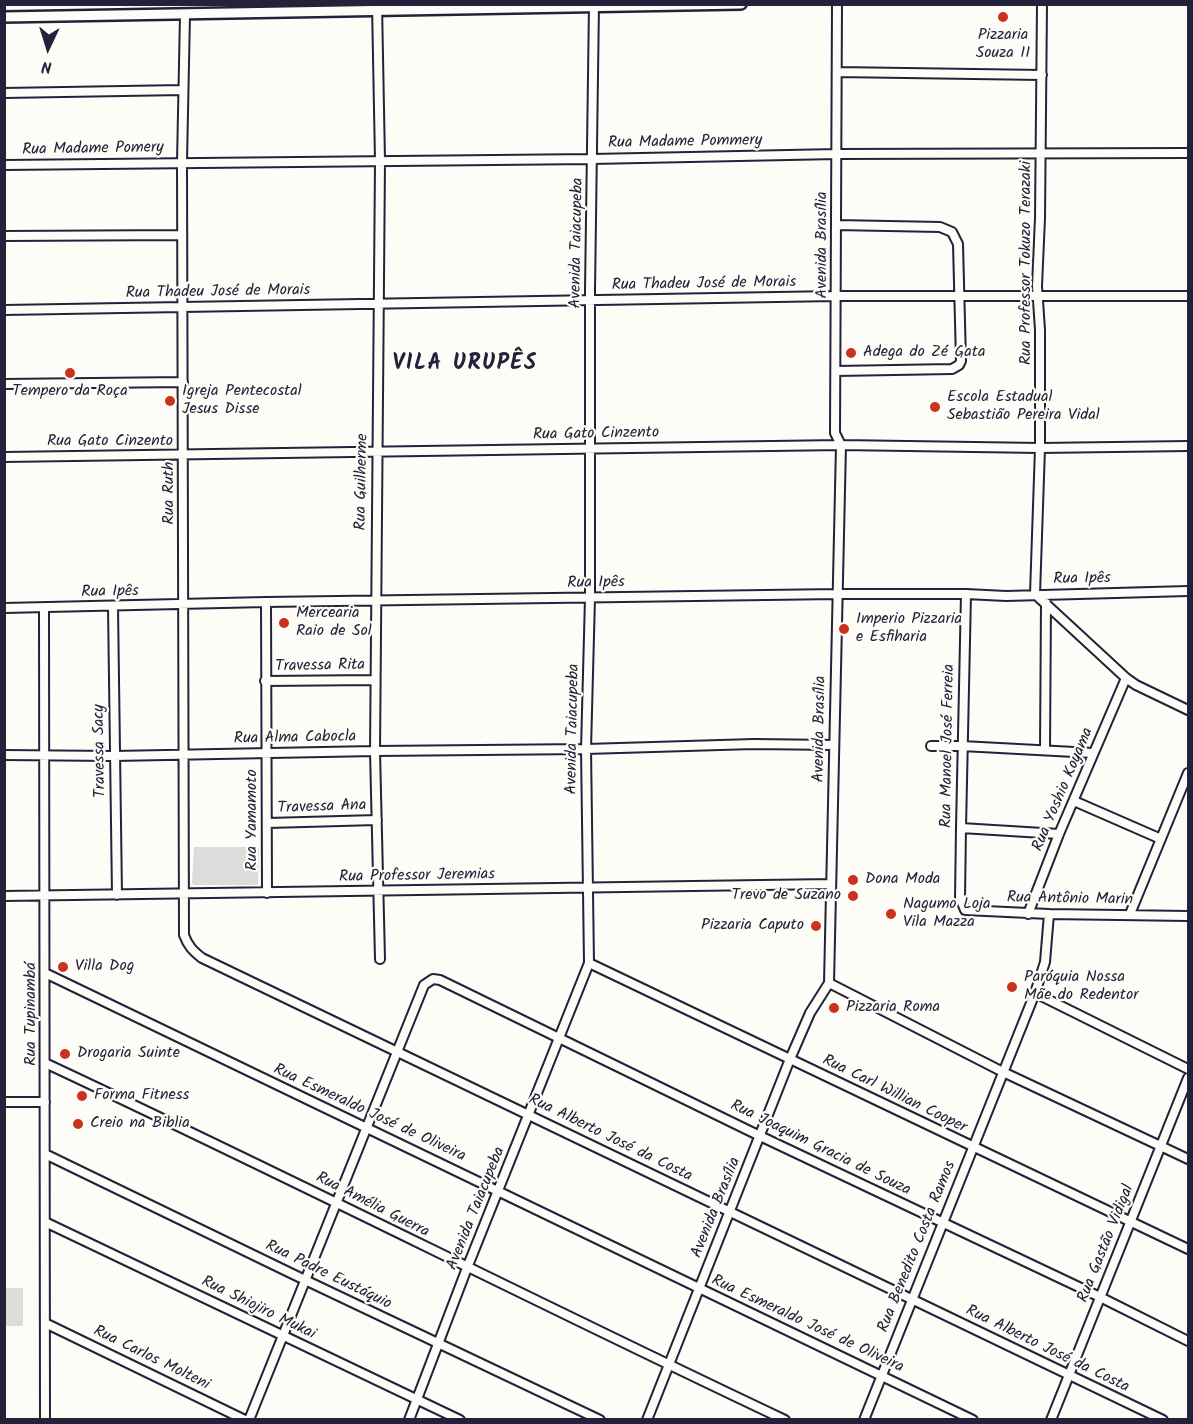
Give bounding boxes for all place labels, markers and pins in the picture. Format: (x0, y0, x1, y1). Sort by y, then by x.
marker: Pizzaria Souza II (996, 10, 1010, 24)
place label: Pizzaria Souza II (976, 26, 1030, 64)
place label: Adega do Zé Gata (863, 343, 985, 363)
marker: Adega do Zé Gata (844, 346, 858, 360)
marker: Tempero da Roça (63, 366, 77, 380)
place label: Tempero da Roça (12, 382, 128, 402)
place label: Igreja Pentecostal Jesus Disse (182, 382, 302, 420)
place label: Escola Estadual Sebastião Pereira Vidal (947, 388, 1100, 426)
marker: Igreja Pentecostal Jesus Disse (163, 394, 177, 408)
marker: Escola Estadual Sebastião Pereira Vidal (928, 400, 942, 414)
place label: Mercearia Raio de Sol (296, 604, 372, 642)
place label: Imperio Pizzaria e Esfiharia (856, 610, 962, 648)
marker: Mercearia Raio de Sol (277, 616, 291, 630)
marker: Imperio Pizzaria e Esfiharia (837, 622, 851, 636)
place label: Dona Moda (865, 870, 940, 890)
marker: Dona Moda (846, 873, 860, 887)
place label: Trevo de Suzano (731, 886, 841, 906)
marker: Trevo de Suzano (846, 889, 860, 903)
place label: Nagumo Loja Vila Mazza (903, 895, 991, 933)
marker: Nagumo Loja Vila Mazza (884, 907, 898, 921)
place label: Pizzaria Caputo (701, 916, 804, 936)
marker: Pizzaria Caputo (809, 919, 823, 933)
place label: Villa Dog (75, 957, 134, 977)
marker: Villa Dog (56, 960, 70, 974)
place label: Paróquia Nossa Mãe do Redentor (1024, 968, 1138, 1006)
marker: Paróquia Nossa Mãe do Redentor (1005, 980, 1019, 994)
place label: Pizzaria Roma (846, 998, 940, 1018)
marker: Pizzaria Roma (827, 1001, 841, 1015)
place label: Drogaria Suinte (77, 1044, 180, 1064)
marker: Drogaria Suinte (58, 1047, 72, 1061)
place label: Forma Fitness (94, 1086, 189, 1106)
marker: Forma Fitness (75, 1089, 89, 1103)
place label: Creio na Biblia (90, 1114, 190, 1134)
marker: Creio na Biblia (71, 1117, 85, 1131)

